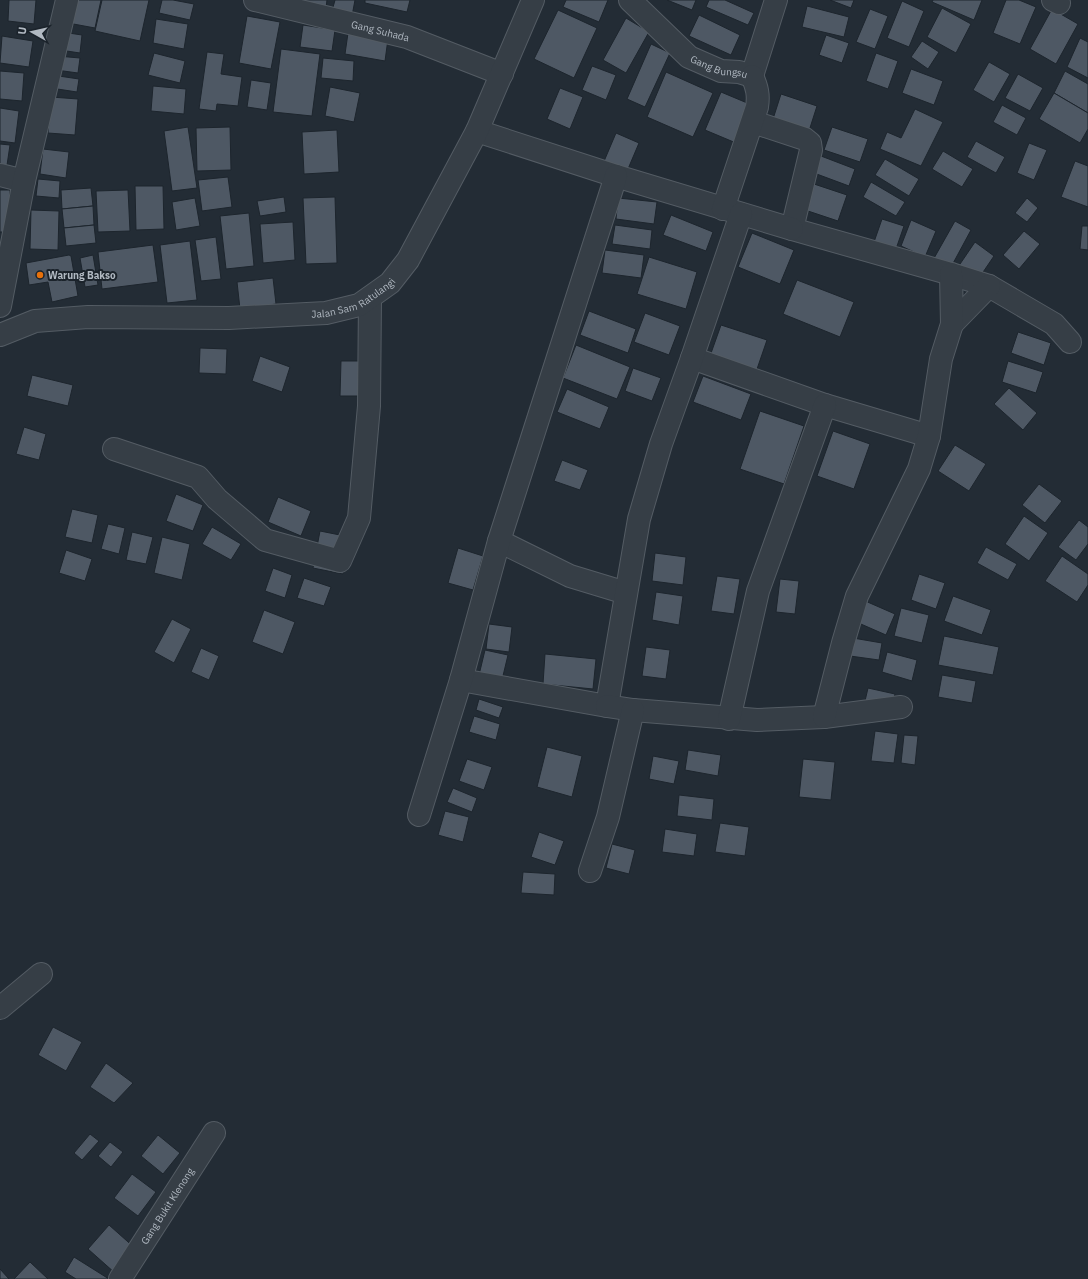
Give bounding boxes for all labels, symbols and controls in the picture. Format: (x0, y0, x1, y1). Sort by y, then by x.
north arrow (12, 12, 52, 52)
street label: Gang Suhada (350, 18, 411, 44)
text: U (15, 26, 30, 35)
street label: Gang Bungsu (688, 52, 749, 81)
place label: Warung Bakso (48, 269, 116, 282)
marker: Warung Bakso (35, 270, 45, 280)
street label: Jalan Sam Ratulangi (311, 276, 398, 321)
street label: Gang Bukit Klenong (138, 1165, 197, 1247)

